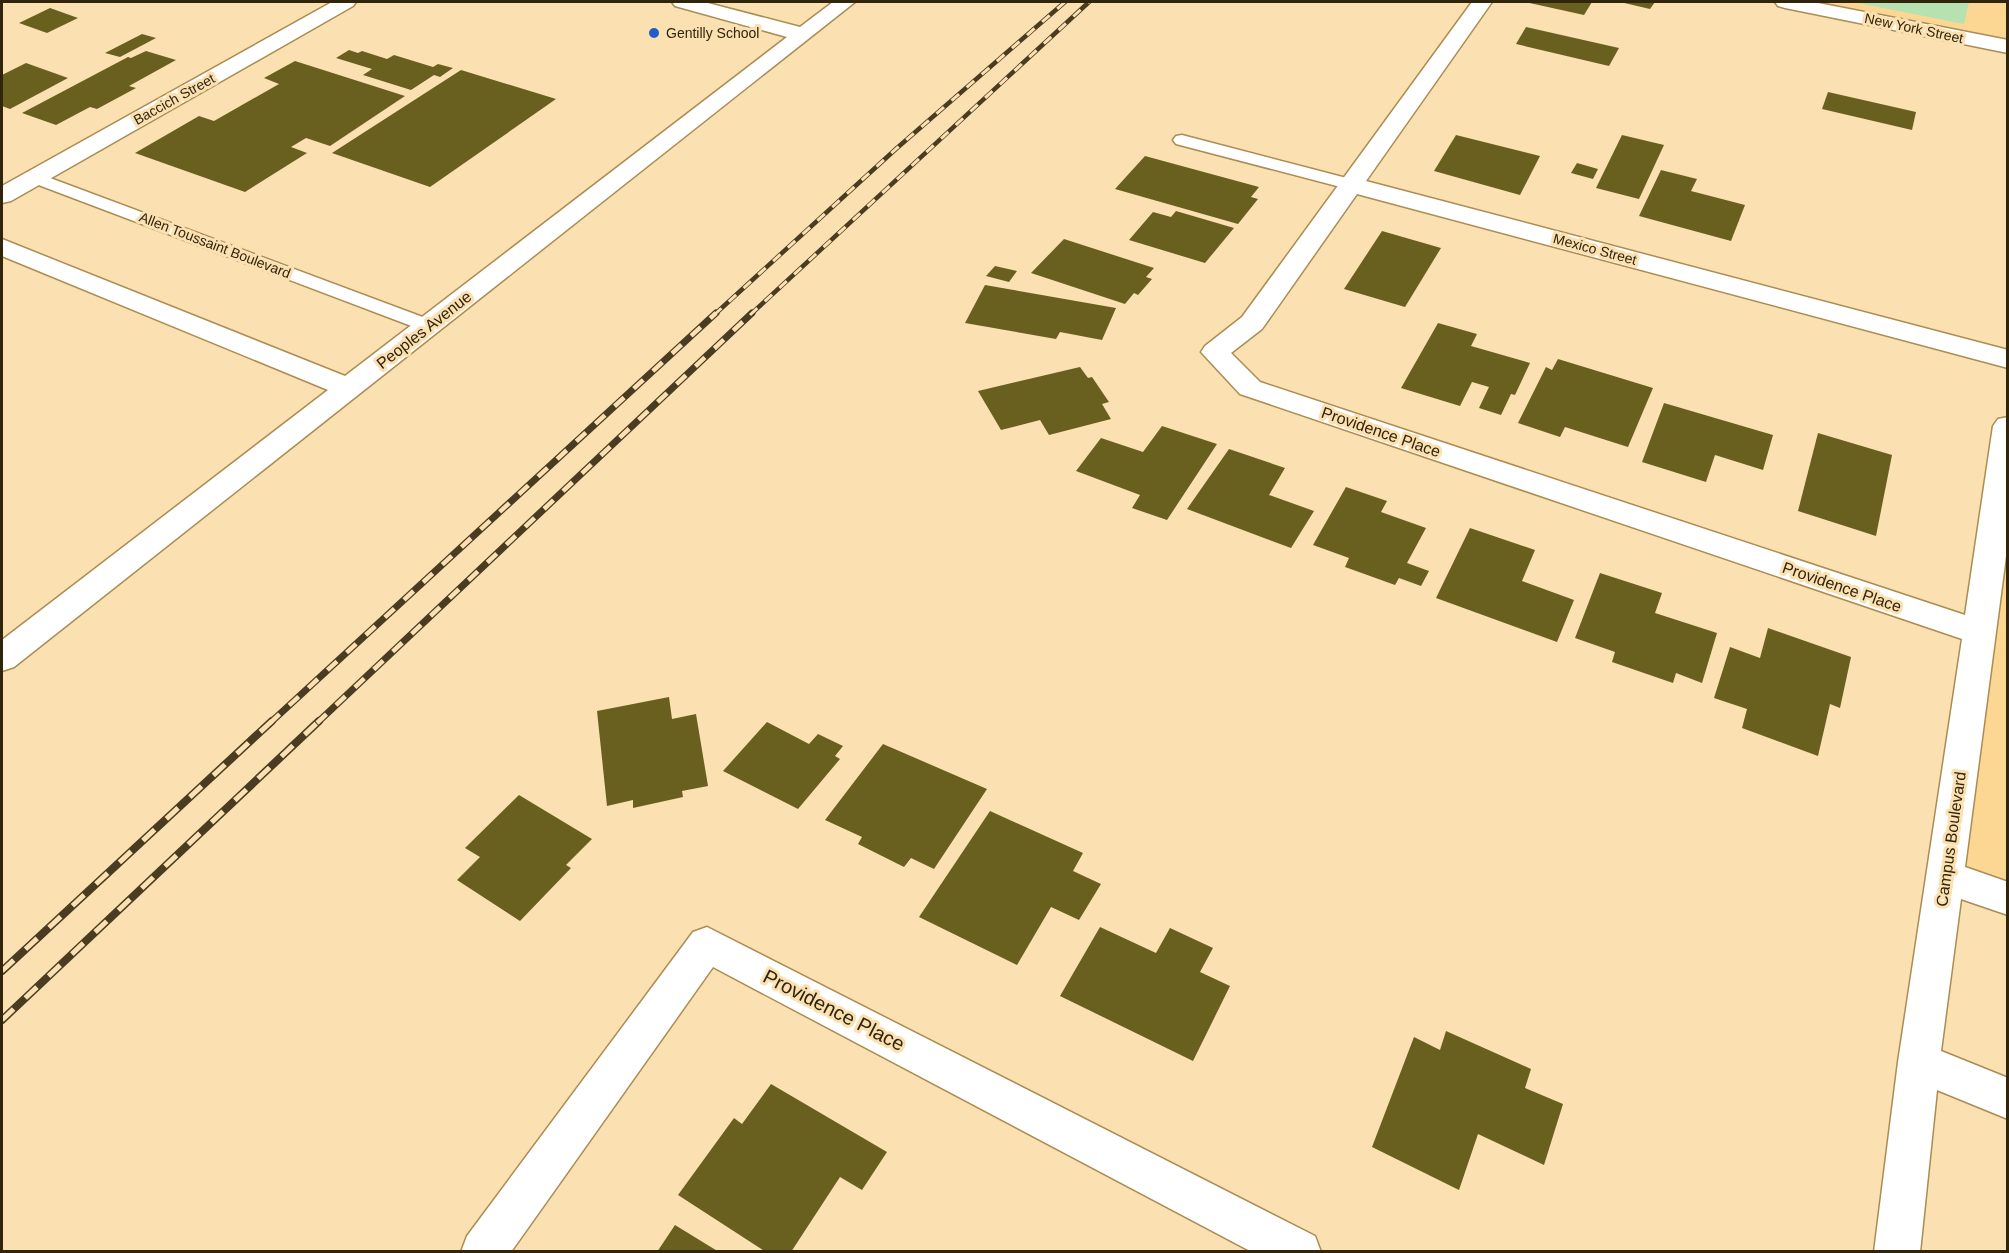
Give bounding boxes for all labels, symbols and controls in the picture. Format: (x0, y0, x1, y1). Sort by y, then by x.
street label: New York Street (1863, 10, 1965, 46)
place label: Gentilly School (666, 25, 759, 41)
marker: Gentilly School (647, 26, 661, 40)
street label: Baccich Street (131, 70, 217, 128)
street label: Allen Toussaint Boulevard (137, 209, 293, 281)
street label: Mexico Street (1552, 230, 1639, 268)
street label: Peoples Avenue (373, 288, 475, 372)
street label: Providence Place (1319, 404, 1443, 460)
street label: Providence Place (1780, 559, 1904, 615)
street label: Campus Boulevard (1933, 770, 1969, 908)
street label: Providence Place (760, 965, 908, 1055)

